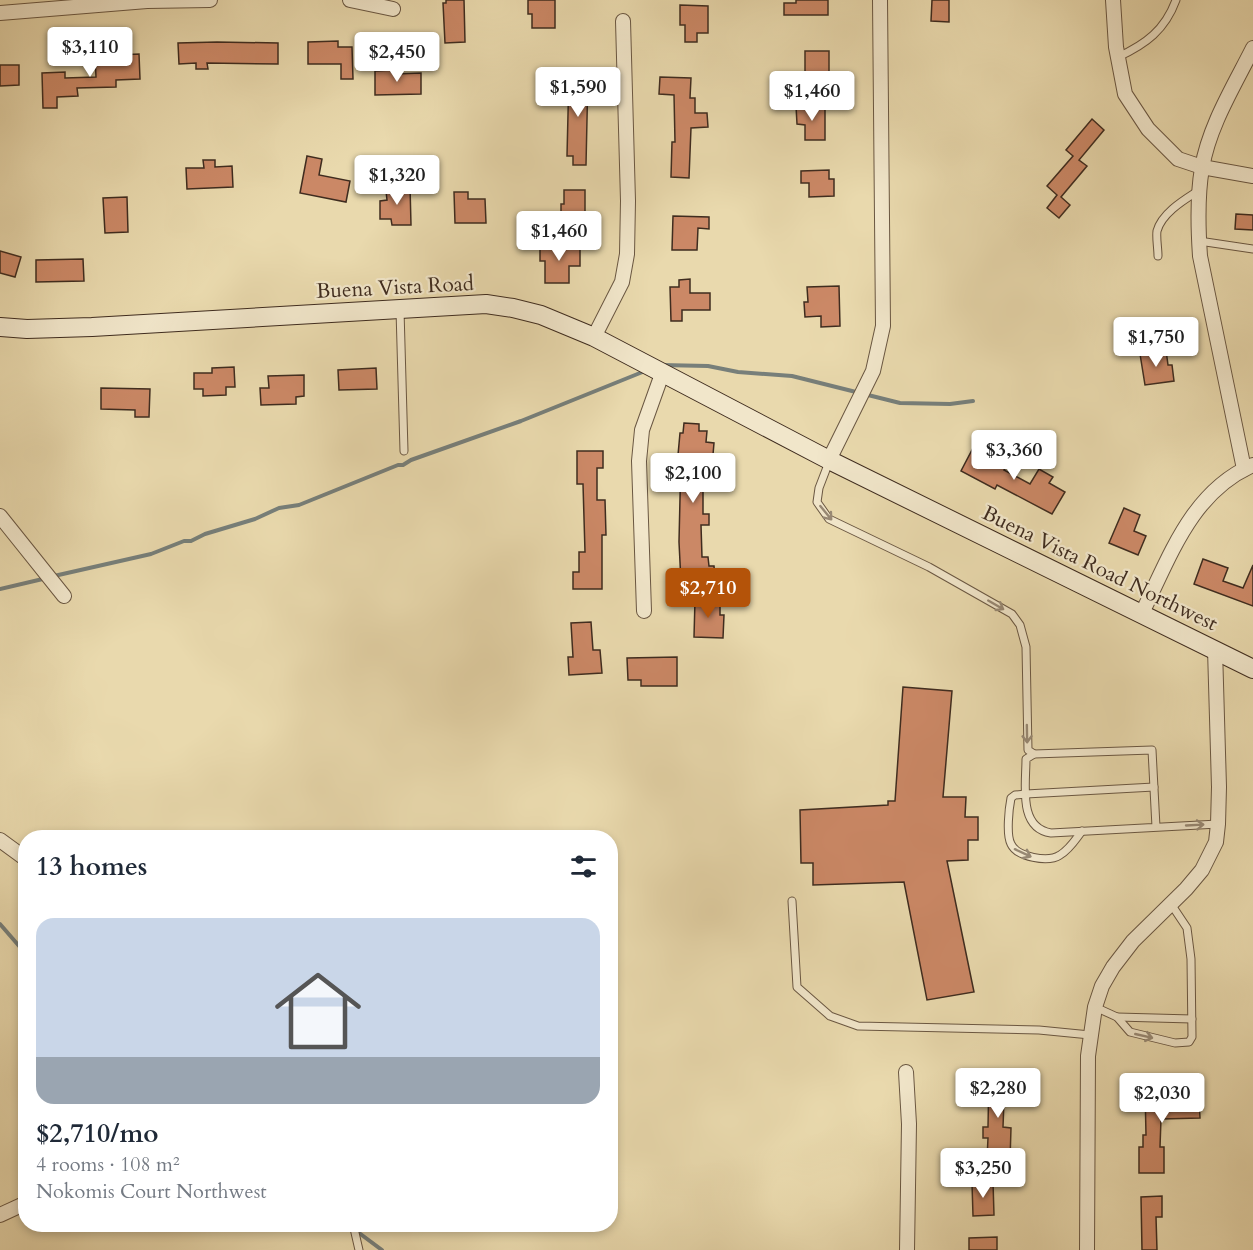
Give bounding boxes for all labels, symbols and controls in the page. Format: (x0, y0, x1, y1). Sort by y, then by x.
pin: $3,110 (41, 27, 139, 78)
pin: $2,450 (348, 32, 446, 83)
text: $3,110 (61, 33, 119, 60)
text: $2,450 (368, 38, 426, 65)
pin: $1,590 (529, 67, 627, 118)
pin: $1,460 (763, 71, 861, 122)
text: $1,590 (549, 73, 607, 100)
text: $1,460 (783, 77, 841, 104)
pin: $1,320 (348, 155, 446, 206)
text: $1,320 (368, 161, 426, 188)
pin: $1,460 (510, 211, 608, 262)
text: $1,460 (530, 217, 588, 244)
street label: Buena Vista Road (315, 269, 475, 306)
pin: $1,750 (1107, 317, 1205, 368)
text: $1,750 (1127, 323, 1185, 350)
pin: $3,360 (965, 430, 1063, 481)
text: $3,360 (985, 436, 1043, 463)
pin: $2,100 (644, 453, 742, 504)
text: $2,100 (664, 459, 722, 486)
street label: Buena Vista Road Northwest (977, 499, 1223, 638)
one-way arrow (819, 505, 832, 521)
pin: $2,710 (659, 568, 757, 619)
text: $2,710 (679, 574, 737, 601)
one-way arrow (987, 599, 1004, 611)
one-way arrow (1022, 723, 1033, 743)
one-way arrow (1184, 820, 1204, 831)
one-way arrow (1014, 848, 1032, 860)
text: 13 homes (36, 849, 147, 884)
icon: filters (567, 850, 600, 883)
icon: home (264, 957, 372, 1065)
one-way arrow (1134, 1030, 1153, 1042)
pin: $2,280 (949, 1068, 1047, 1119)
pin: $2,030 (1113, 1073, 1211, 1124)
text: $2,280 (969, 1074, 1027, 1101)
text: $2,030 (1133, 1079, 1191, 1106)
text: $2,710/mo (36, 1116, 159, 1151)
pin: $3,250 (934, 1148, 1032, 1199)
text: 4 rooms · 108 m² (36, 1151, 180, 1178)
text: $3,250 (954, 1154, 1012, 1181)
text: Nokomis Court Northwest (36, 1178, 267, 1205)

